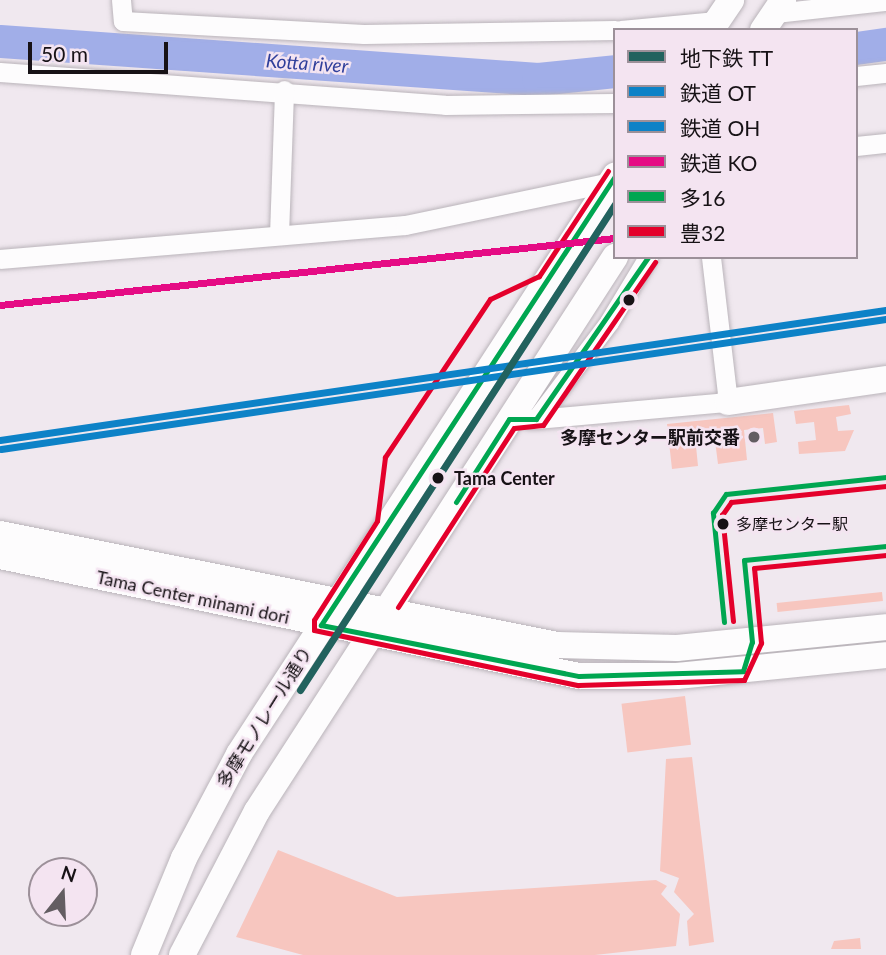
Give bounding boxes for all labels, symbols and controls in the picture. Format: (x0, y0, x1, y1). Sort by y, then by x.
scale bar (32, 28, 172, 72)
legend (613, 28, 858, 259)
text: 50 m (41, 41, 88, 66)
text: 地下鉄 TT (680, 45, 773, 70)
water label: Kotta river (265, 49, 349, 77)
text: 鉄道 OT (680, 80, 756, 105)
text: 鉄道 OH (680, 115, 760, 140)
text: 鉄道 KO (680, 150, 757, 175)
text: 多16 (680, 185, 725, 210)
text: 豊32 (680, 220, 725, 245)
unlabelled marker (622, 293, 636, 307)
place label: 多摩センター駅前交番 (560, 426, 740, 448)
marker: 多摩センター駅前交番 (746, 429, 762, 445)
place label: Tama Center (454, 467, 555, 489)
marker: Tama Center (428, 468, 448, 488)
place label: 多摩センター駅 (736, 514, 848, 534)
marker: 多摩センター駅 (716, 517, 730, 531)
street label: Tama Center minami dori (94, 566, 292, 628)
street label: 多摩モノレール通り (212, 643, 316, 791)
north arrow (28, 857, 98, 927)
text: N (59, 860, 80, 887)

